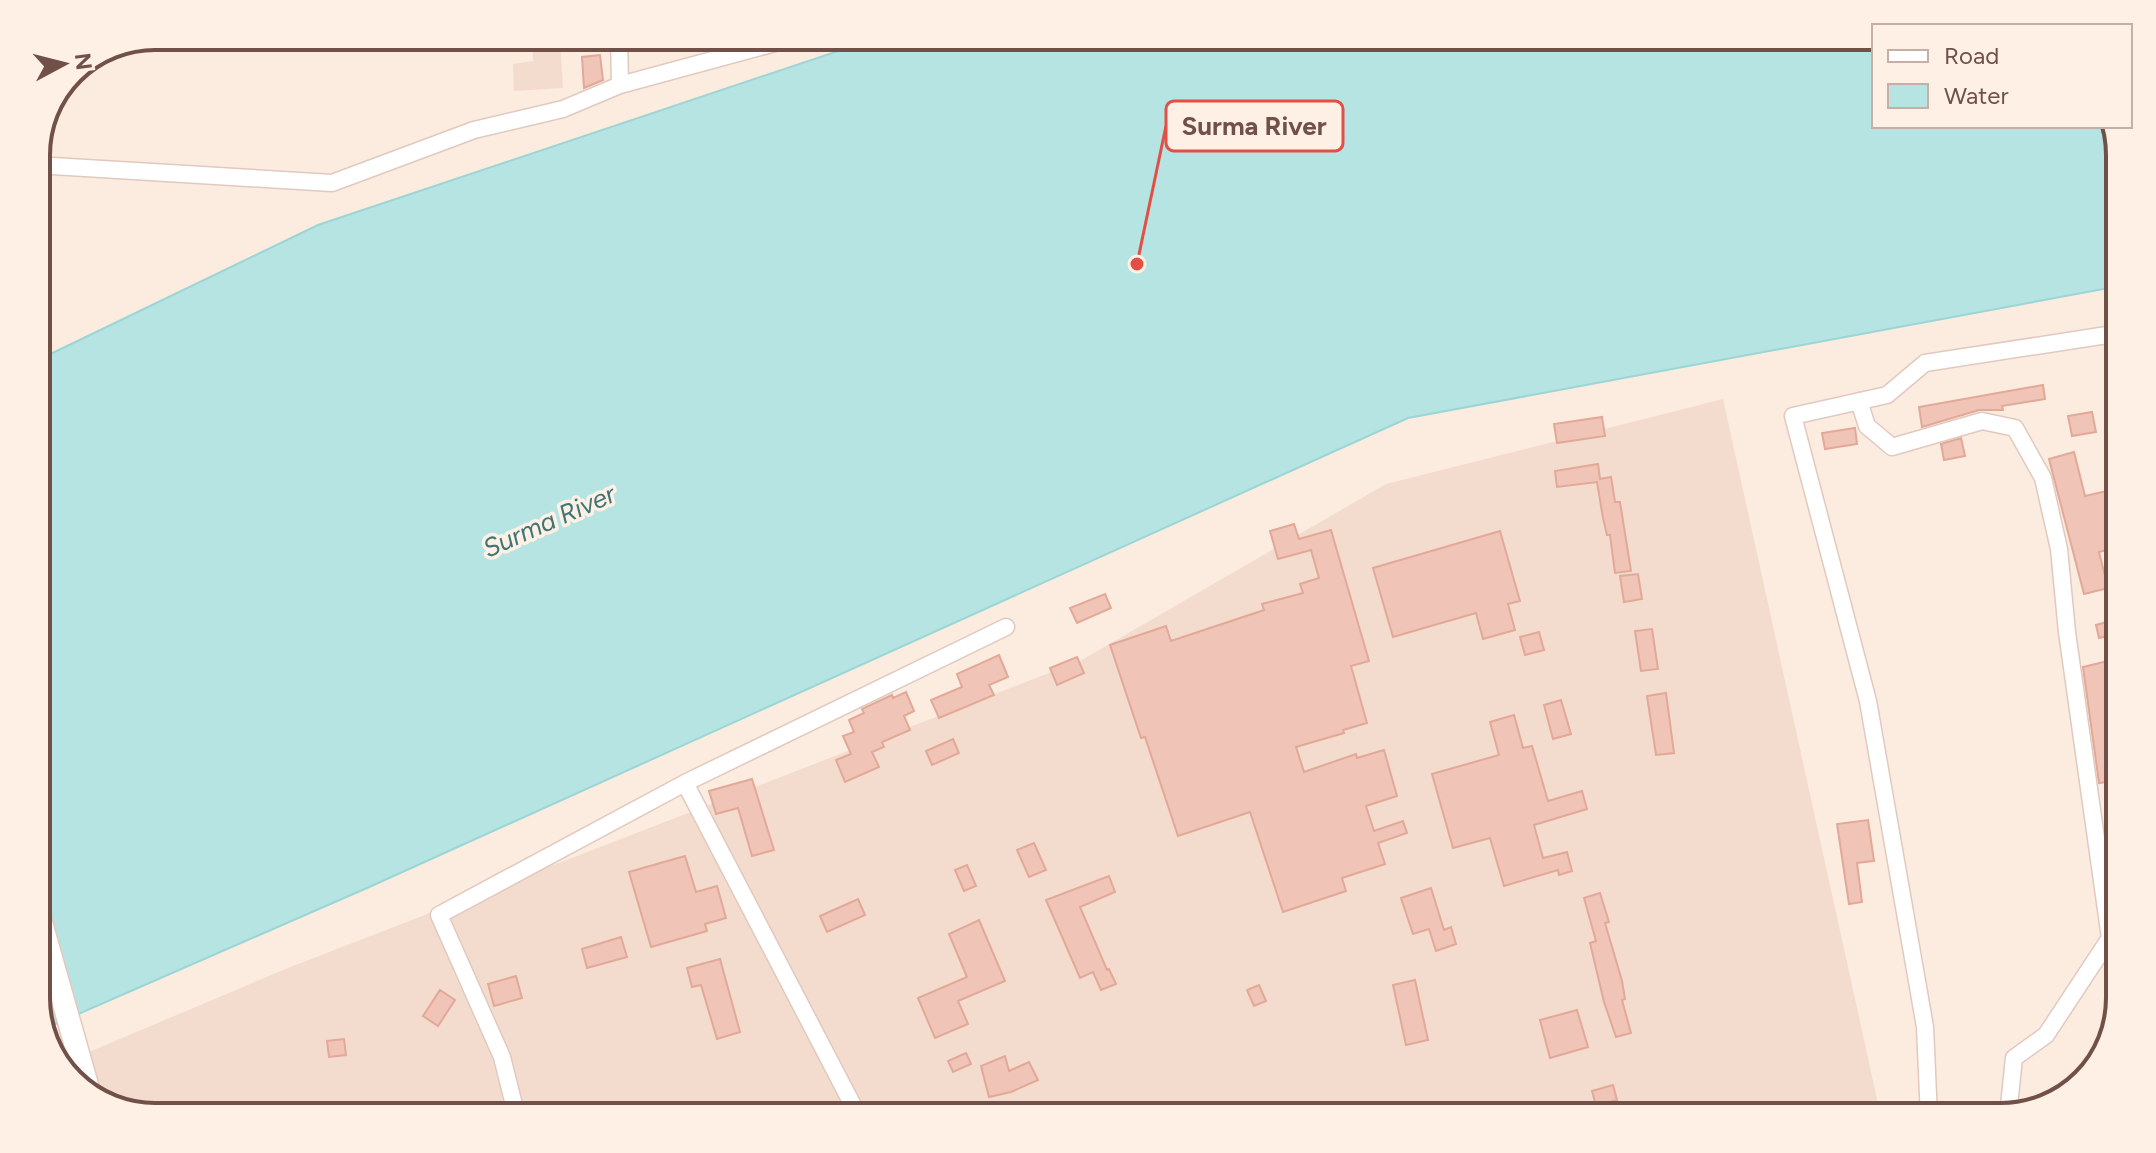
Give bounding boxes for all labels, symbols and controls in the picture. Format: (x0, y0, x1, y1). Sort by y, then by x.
north arrow (24, 24, 104, 104)
legend (1872, 24, 2132, 128)
text: Road (1944, 41, 1999, 70)
text: N (69, 52, 98, 72)
text: Water (1944, 81, 2009, 110)
callout: Surma River (1166, 101, 1343, 151)
text: Surma River (1181, 110, 1327, 142)
water label: Surma River (478, 477, 621, 564)

